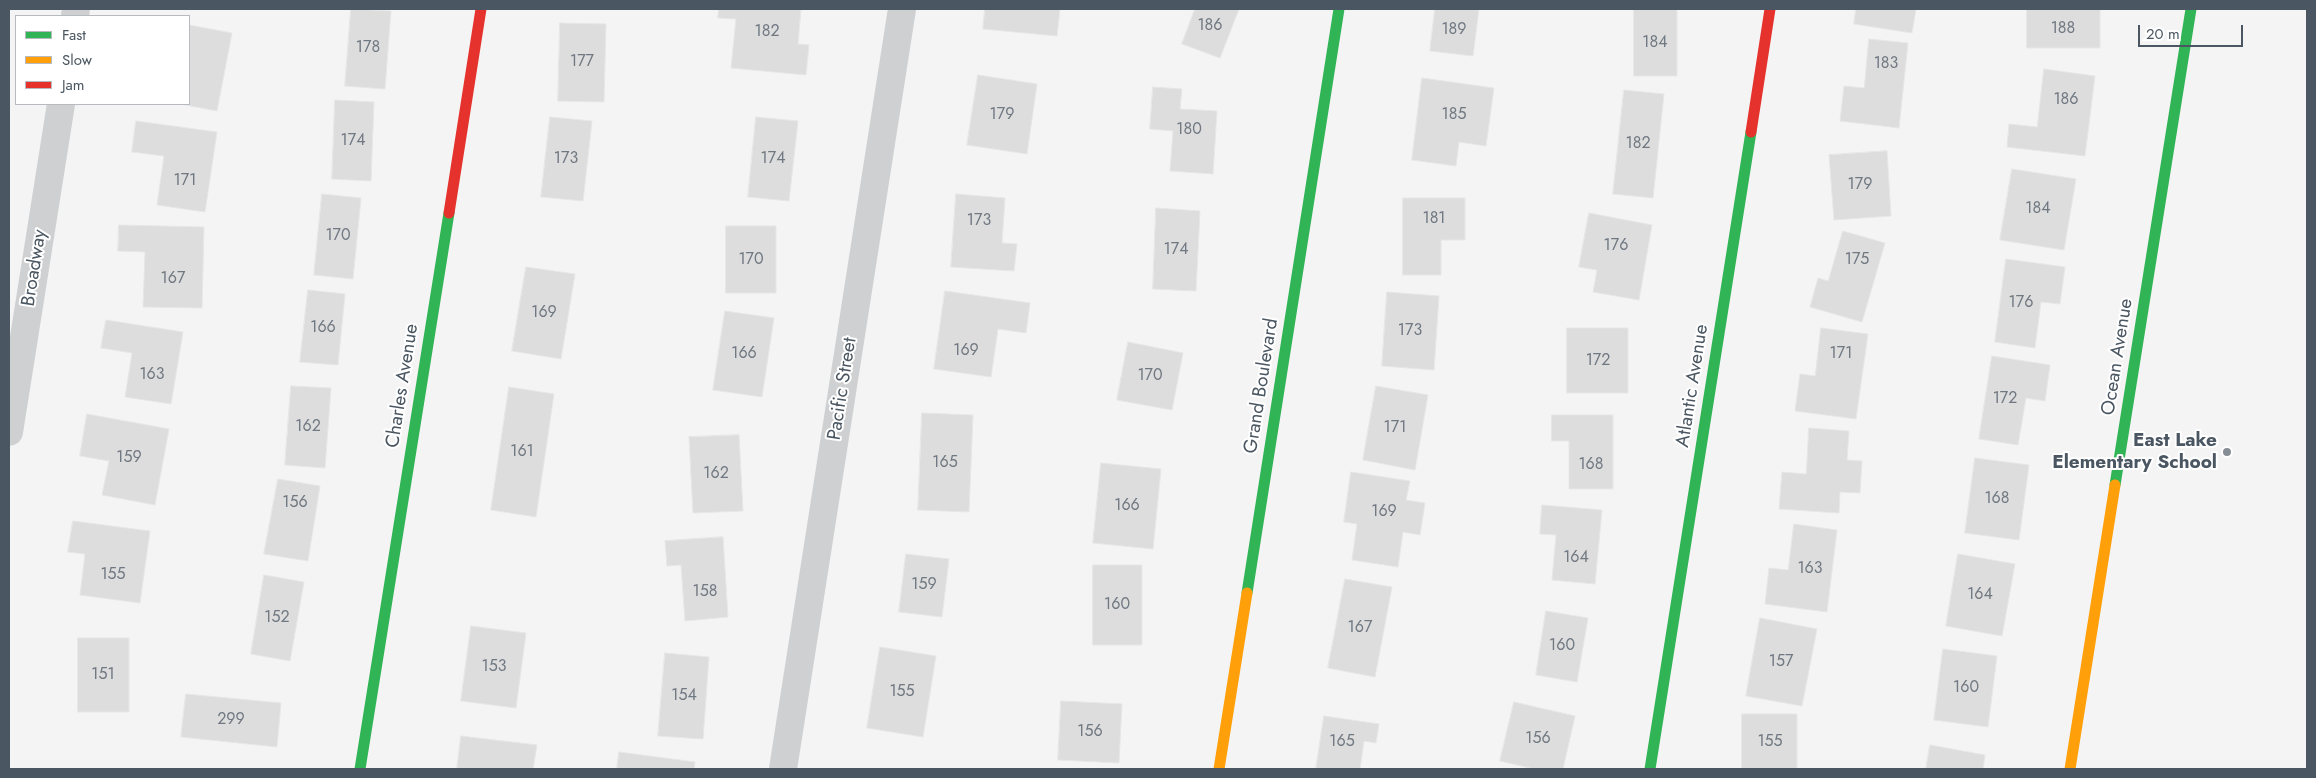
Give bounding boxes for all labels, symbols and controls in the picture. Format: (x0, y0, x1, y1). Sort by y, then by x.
legend (15, 15, 190, 105)
scale bar (2141, 15, 2246, 47)
house number: 186 (1197, 16, 1223, 36)
house number: 188 (2051, 19, 2075, 39)
house number: 189 (1441, 20, 1467, 40)
house number: 182 (754, 22, 780, 42)
text: 20 m (2146, 23, 2180, 45)
text: Fast (62, 24, 86, 46)
house number: 184 (1642, 33, 1668, 53)
house number: 178 (356, 38, 380, 58)
text: Slow (62, 49, 92, 71)
house number: 177 (570, 52, 594, 72)
house number: 183 (1874, 54, 1898, 74)
text: Jam (62, 74, 85, 96)
house number: 186 (2053, 90, 2079, 110)
house number: 179 (990, 105, 1014, 125)
house number: 185 (1442, 105, 1466, 125)
house number: 180 (1176, 120, 1202, 140)
house number: 174 (341, 131, 365, 151)
house number: 182 (1625, 134, 1651, 154)
house number: 173 (554, 149, 578, 169)
house number: 174 (761, 149, 785, 169)
house number: 171 (174, 171, 196, 191)
house number: 179 (1848, 175, 1872, 195)
house number: 184 (2025, 199, 2051, 219)
house number: 181 (1422, 209, 1446, 229)
house number: 173 (967, 211, 991, 231)
house number: 170 (325, 226, 351, 246)
street label: Broadway (18, 228, 52, 308)
house number: 176 (1604, 236, 1628, 256)
house number: 174 (1164, 240, 1188, 260)
house number: 170 (738, 250, 764, 270)
house number: 175 (1845, 250, 1869, 270)
house number: 167 (161, 269, 185, 289)
house number: 176 (2009, 293, 2033, 313)
street label: Ocean Avenue (2098, 297, 2138, 417)
house number: 169 (531, 303, 557, 323)
street label: Grand Boulevard (1240, 317, 1284, 455)
house number: 166 (310, 318, 336, 338)
house number: 173 (1398, 321, 1422, 341)
street label: Charles Avenue (382, 322, 424, 450)
street label: Atlantic Avenue (1672, 323, 1714, 449)
street label: Pacific Street (824, 336, 862, 442)
house number: 169 (953, 341, 979, 361)
house number: 166 (731, 344, 757, 364)
house number: 171 (1830, 344, 1852, 364)
house number: 172 (1586, 351, 1610, 371)
house number: 163 (139, 365, 165, 385)
house number: 170 (1137, 366, 1163, 386)
house number: 172 (1993, 389, 2017, 409)
house number: 162 (295, 417, 321, 437)
house number: 171 (1384, 418, 1406, 438)
place label: East Lake Elementary School (2052, 430, 2217, 474)
house number: 161 (510, 442, 534, 462)
marker: East Lake Elementary School (2221, 446, 2233, 458)
house number: 159 (116, 448, 142, 468)
house number: 165 (932, 453, 958, 473)
house number: 168 (1578, 455, 1604, 475)
house number: 162 (703, 464, 729, 484)
house number: 168 (1984, 489, 2010, 509)
house number: 156 (282, 493, 308, 513)
house number: 166 (1114, 496, 1140, 516)
house number: 169 (1371, 502, 1397, 522)
house number: 164 (1563, 548, 1589, 568)
house number: 163 (1797, 559, 1823, 579)
house number: 155 (100, 565, 126, 585)
house number: 159 (911, 575, 937, 595)
house number: 158 (693, 582, 717, 602)
house number: 164 (1967, 585, 1993, 605)
house number: 160 (1104, 595, 1130, 615)
house number: 152 (264, 608, 290, 628)
house number: 167 (1348, 618, 1372, 638)
house number: 160 (1549, 636, 1575, 656)
house number: 157 (1769, 652, 1793, 672)
house number: 153 (482, 657, 506, 677)
house number: 151 (91, 665, 115, 685)
house number: 160 (1953, 678, 1979, 698)
house number: 155 (889, 682, 915, 702)
house number: 154 (671, 686, 697, 706)
house number: 299 (217, 710, 245, 730)
house number: 156 (1077, 722, 1103, 742)
house number: 156 (1525, 729, 1551, 749)
house number: 165 (1329, 732, 1355, 752)
house number: 155 (1757, 732, 1783, 752)

